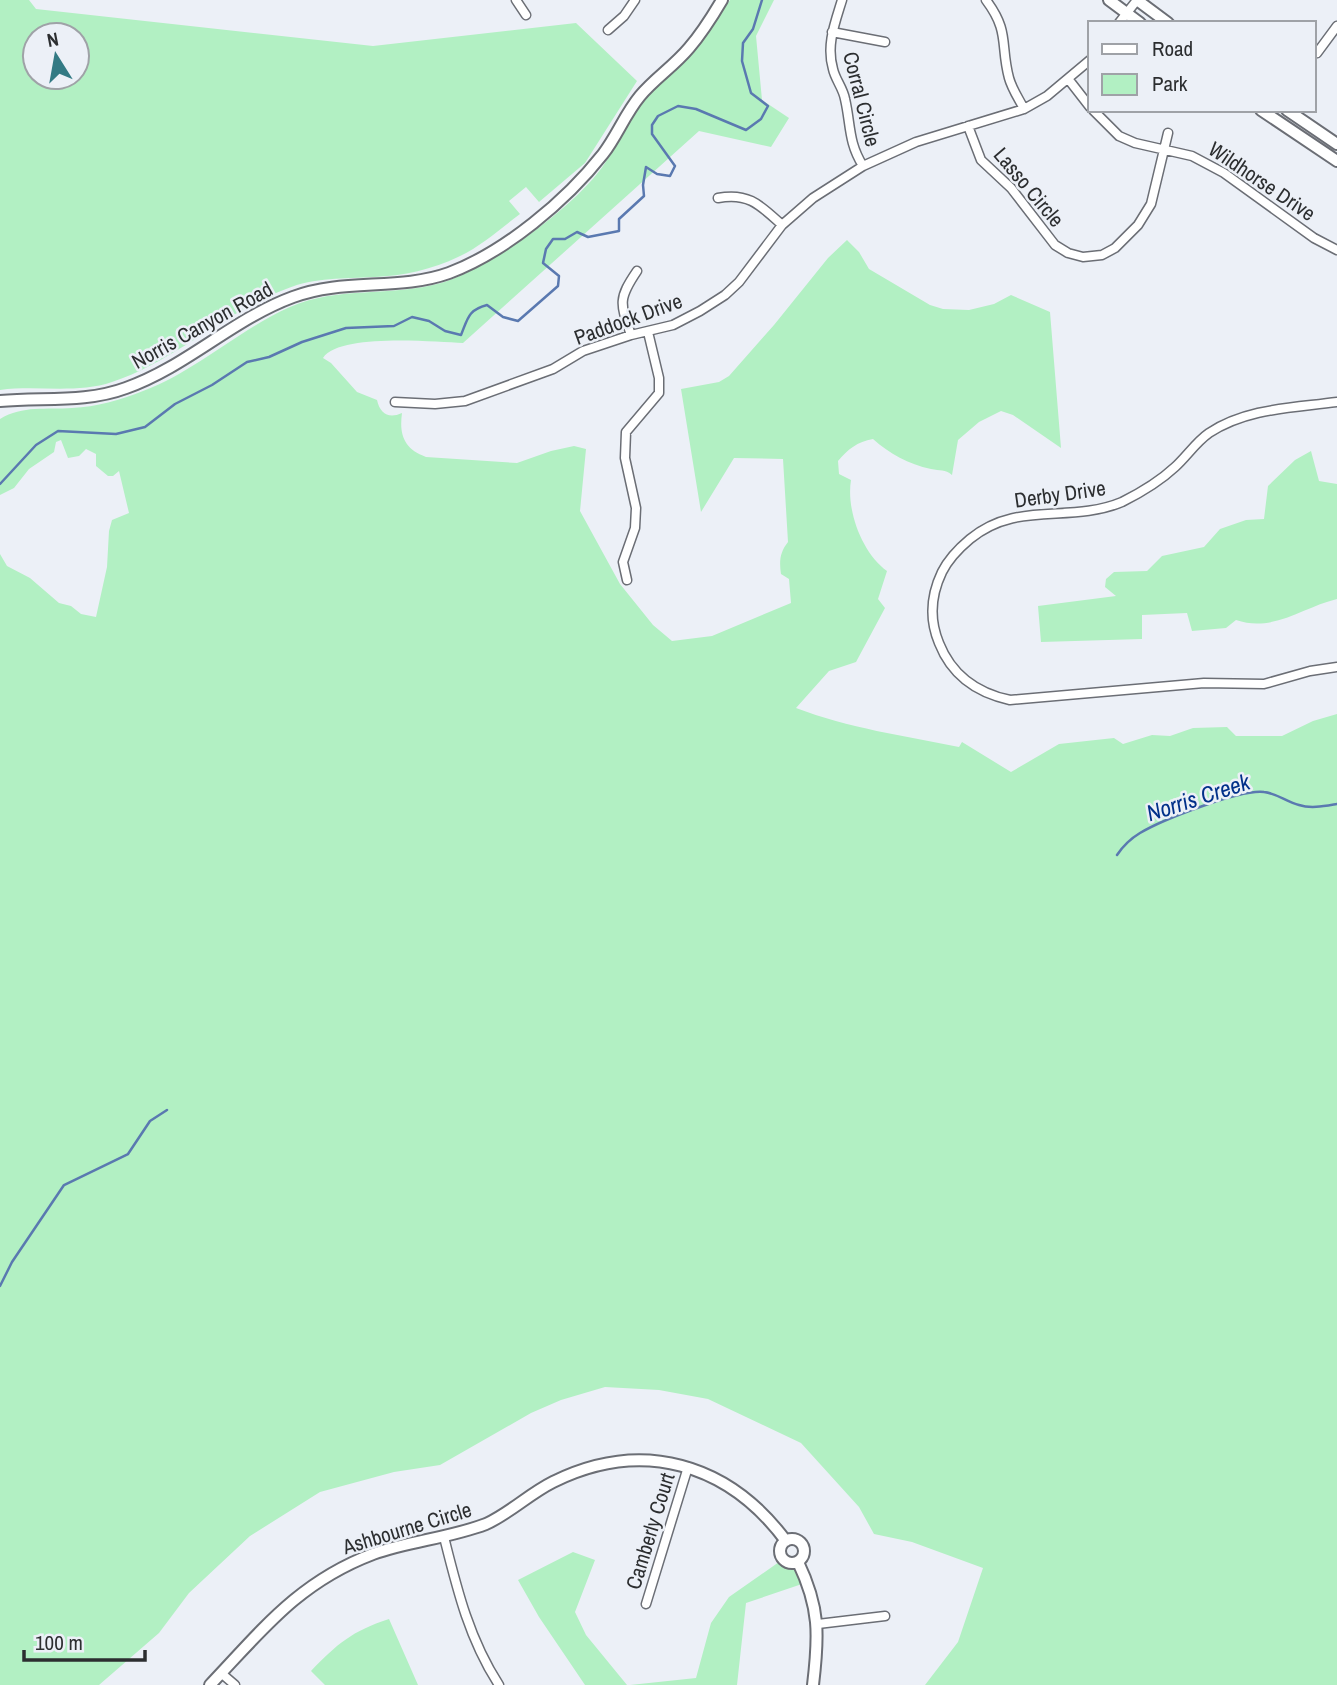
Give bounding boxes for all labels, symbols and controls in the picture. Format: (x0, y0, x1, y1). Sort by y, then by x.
north arrow (21, 21, 91, 91)
legend (1088, 21, 1316, 112)
text: N (45, 25, 61, 53)
text: Road (1152, 34, 1193, 63)
street label: Corral Circle (836, 49, 888, 149)
text: Park (1152, 69, 1188, 98)
street label: Wildhorse Drive (1203, 134, 1321, 228)
street label: Lasso Circle (987, 141, 1071, 233)
street label: Norris Canyon Road (126, 274, 278, 376)
street label: Paddock Drive (570, 286, 686, 352)
street label: Derby Drive (1012, 473, 1108, 515)
water label: Norris Creek (1142, 765, 1255, 828)
street label: Camberly Court (619, 1469, 682, 1593)
street label: Ashbourne Circle (338, 1495, 475, 1562)
scale bar (24, 1618, 145, 1662)
text: 100 m (35, 1628, 83, 1657)

